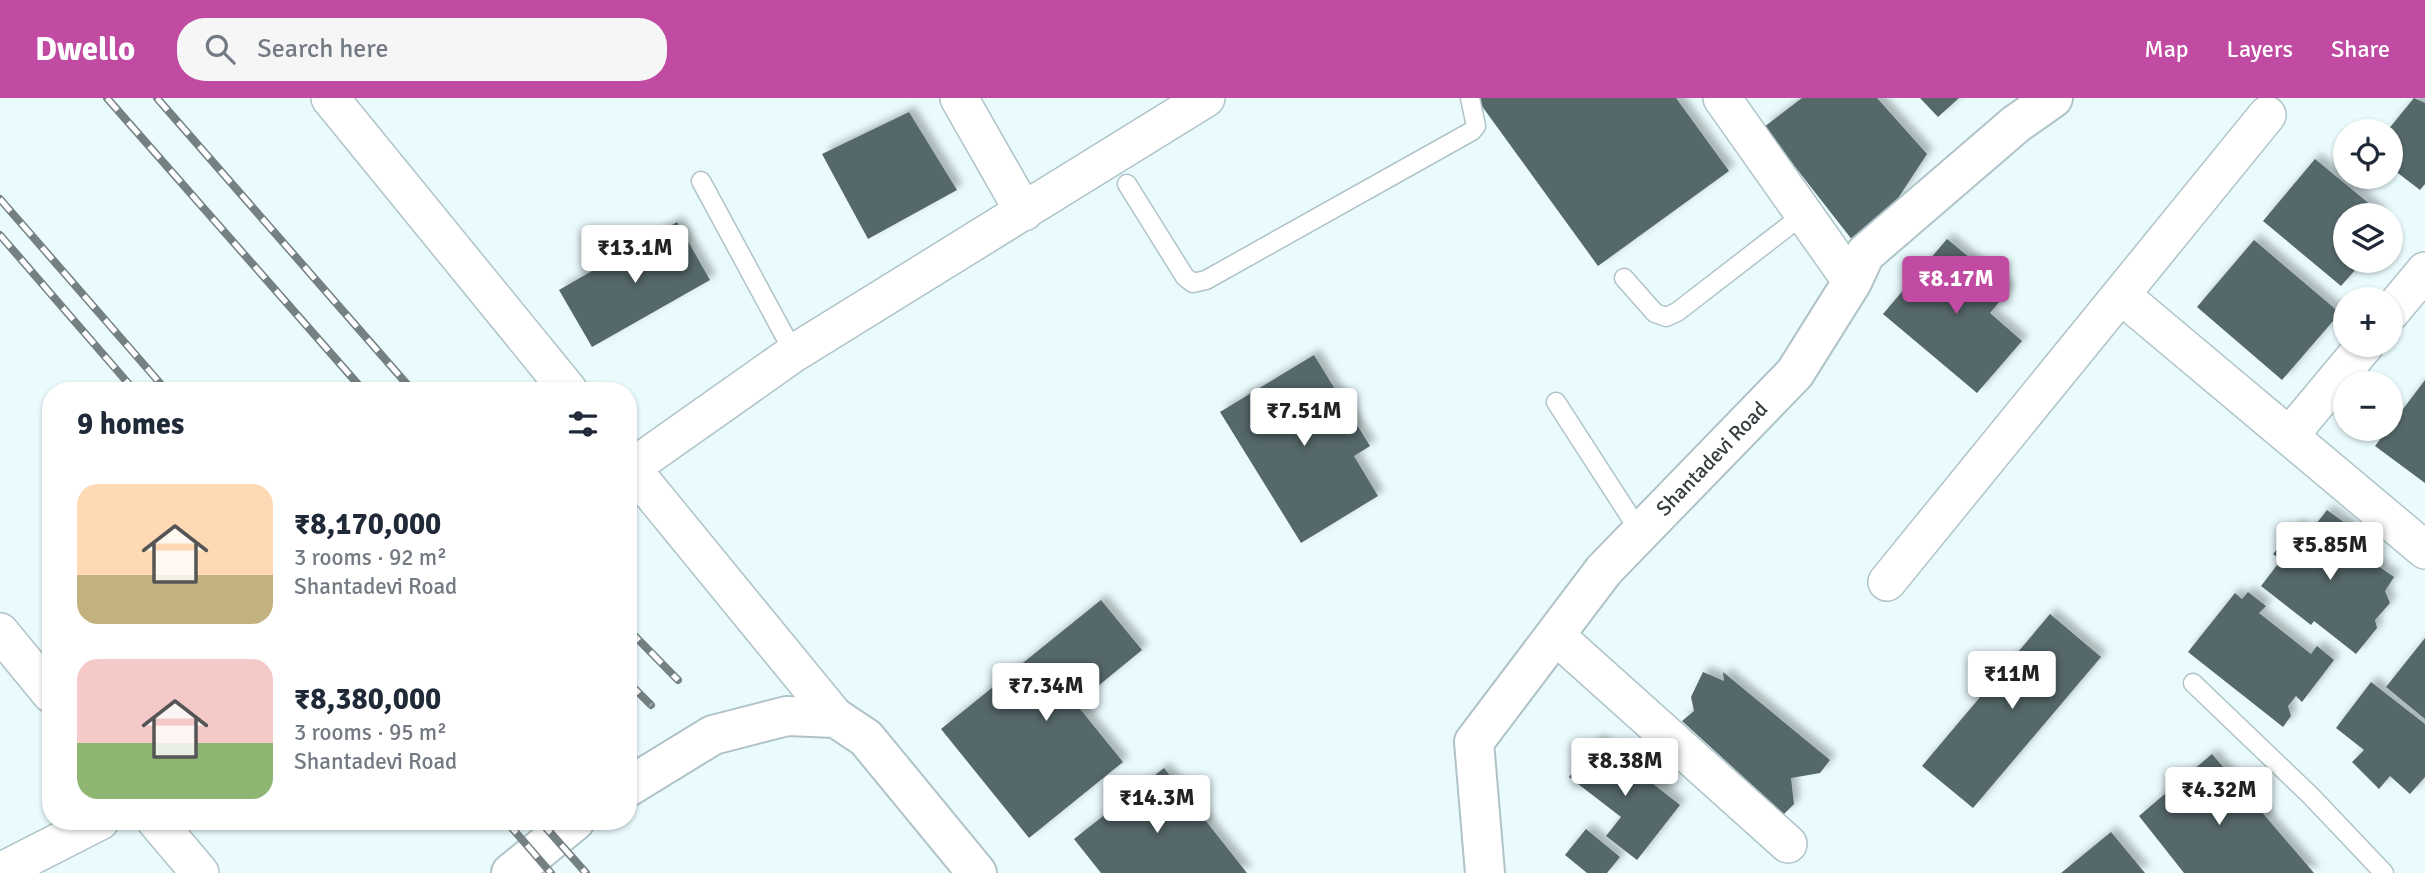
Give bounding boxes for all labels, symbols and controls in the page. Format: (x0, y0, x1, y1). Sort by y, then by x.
search box (177, 18, 667, 81)
text: Dwello (35, 29, 135, 70)
icon: search (201, 30, 239, 68)
text: Search here (257, 33, 388, 65)
text: Map (2144, 34, 2189, 64)
text: Layers (2227, 34, 2293, 64)
text: Share (2331, 34, 2390, 64)
map controls (2333, 119, 2403, 441)
button: locate (2333, 119, 2403, 189)
button: layers (2333, 203, 2403, 273)
pin: ₹13.1M (578, 226, 692, 285)
text: ₹13.1M (597, 233, 673, 262)
pin: ₹8.17M (1899, 256, 2013, 316)
text: ₹8.17M (1918, 264, 1994, 293)
button: + (2333, 287, 2403, 357)
button: − (2333, 371, 2403, 441)
pin: ₹7.51M (1247, 388, 1361, 448)
text: ₹7.51M (1266, 396, 1342, 425)
street label: Shantadevi Road (1651, 396, 1773, 521)
icon: filters (564, 405, 602, 443)
text: 9 homes (77, 406, 184, 443)
text: ₹8,170,000 (294, 506, 441, 543)
icon: home (133, 512, 217, 596)
pin: ₹5.85M (2273, 522, 2387, 582)
text: ₹5.85M (2292, 530, 2368, 559)
text: 3 rooms · 92 m² (294, 543, 447, 572)
text: Shantadevi Road (294, 572, 457, 601)
pin: ₹11M (1971, 652, 2053, 711)
text: ₹11M (1984, 659, 2040, 688)
pin: ₹7.34M (989, 664, 1103, 723)
text: ₹7.34M (1008, 671, 1084, 700)
text: ₹8,380,000 (294, 681, 441, 718)
icon: home (133, 687, 217, 771)
text: 3 rooms · 95 m² (294, 718, 447, 747)
pin: ₹8.38M (1568, 738, 1682, 798)
text: ₹8.38M (1587, 746, 1663, 775)
text: Shantadevi Road (294, 747, 457, 776)
pin: ₹4.32M (2162, 768, 2276, 827)
text: ₹4.32M (2181, 775, 2257, 804)
pin: ₹14.3M (1100, 776, 1214, 835)
text: ₹14.3M (1119, 783, 1195, 812)

